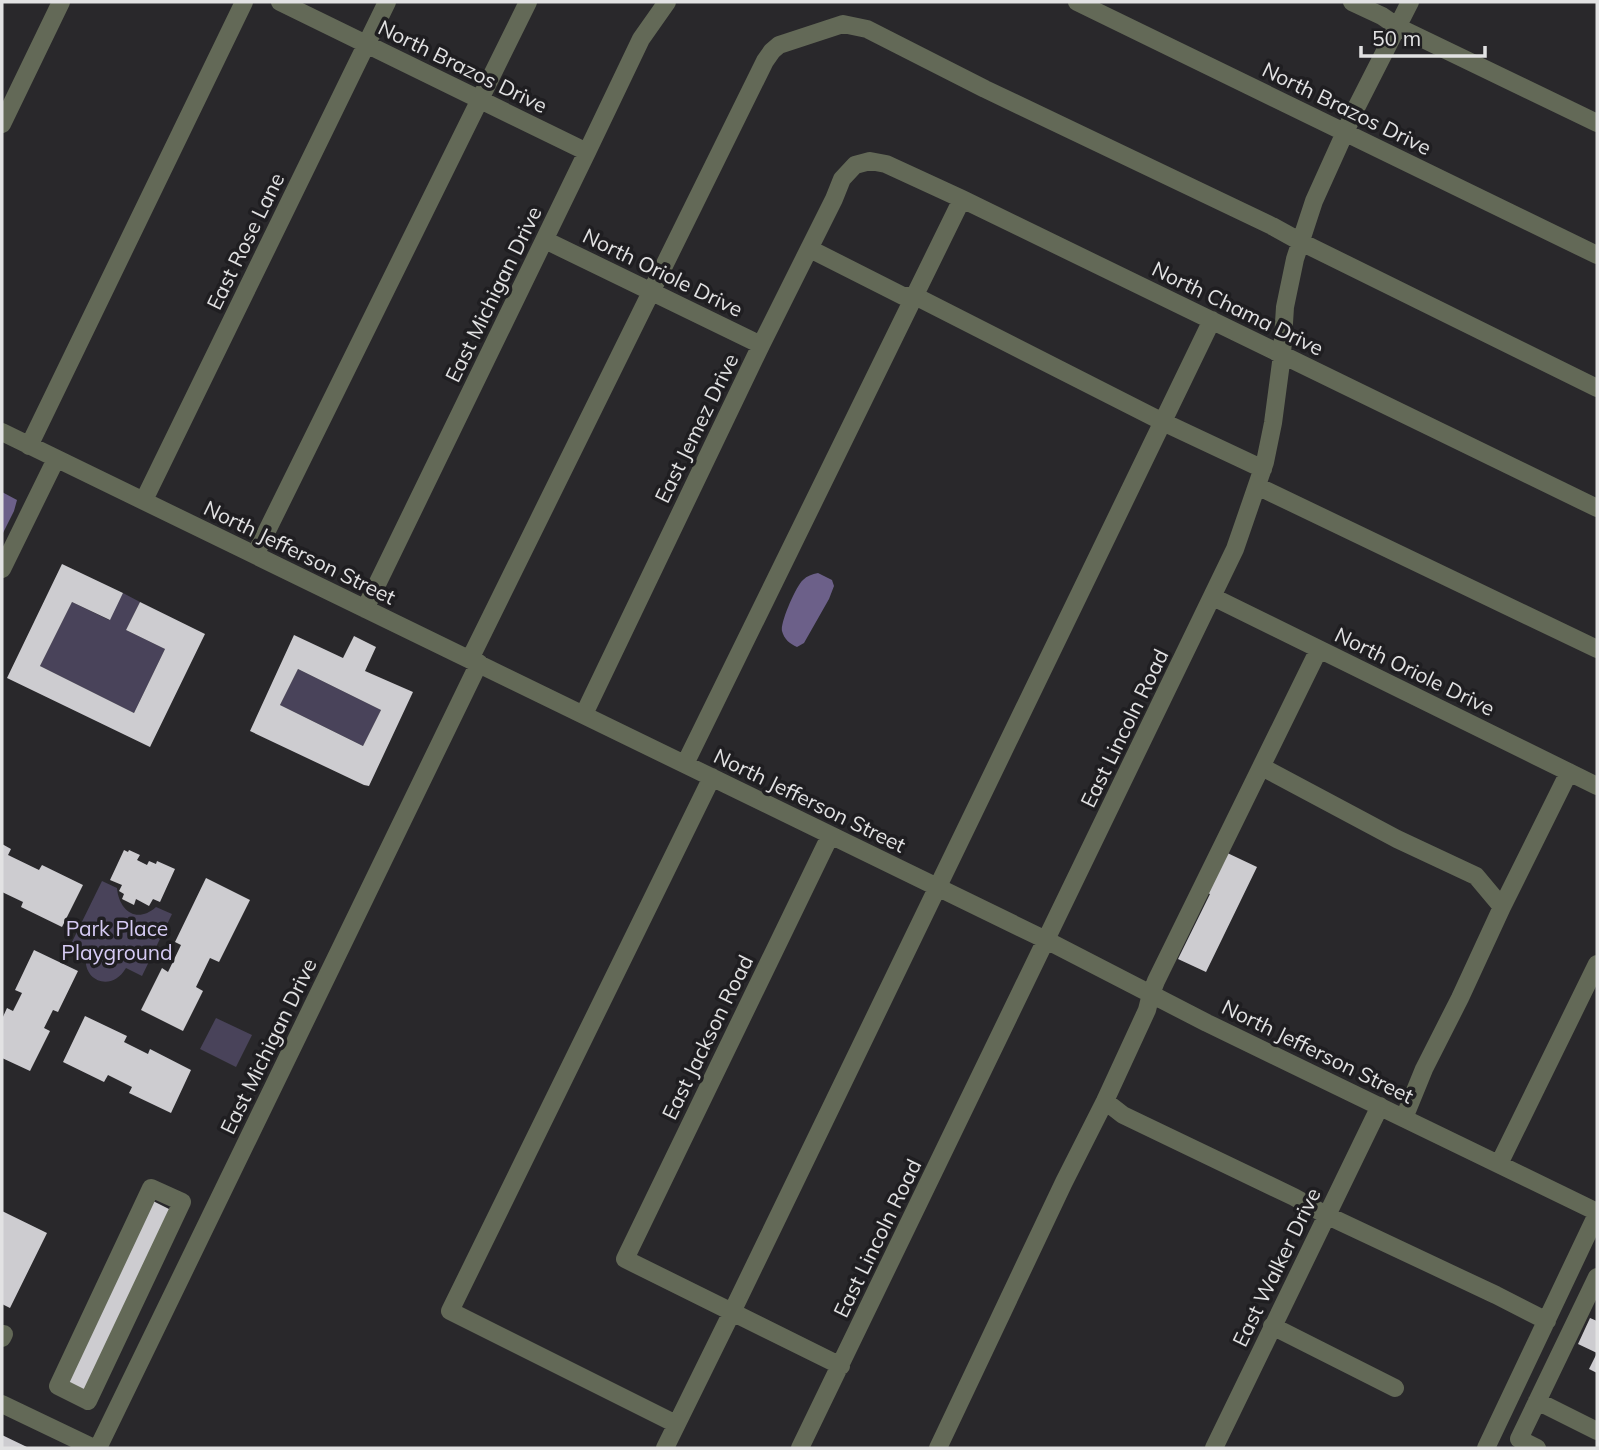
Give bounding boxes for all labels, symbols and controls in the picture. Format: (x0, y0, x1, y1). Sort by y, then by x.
street label: North Brazos Drive (374, 14, 552, 118)
scale bar (1361, 14, 1485, 58)
text: 50 m (1372, 25, 1421, 51)
street label: North Brazos Drive (1258, 56, 1436, 160)
street label: East Rose Lane (201, 168, 289, 314)
street label: East Michigan Drive (439, 202, 547, 386)
street label: North Oriole Drive (579, 222, 747, 322)
street label: North Chama Drive (1148, 255, 1328, 361)
street label: East Jemez Drive (649, 349, 743, 507)
street label: North Jefferson Street (200, 494, 400, 610)
street label: North Oriole Drive (1331, 621, 1499, 721)
street label: East Lincoln Road (1074, 644, 1174, 812)
street label: North Jefferson Street (710, 742, 910, 858)
park label: Park Place Playground (61, 915, 173, 965)
street label: East Jackson Road (656, 950, 758, 1124)
street label: East Michigan Drive (214, 954, 322, 1138)
street label: North Jefferson Street (1218, 993, 1418, 1109)
street label: East Lincoln Road (827, 1154, 927, 1322)
street label: East Walker Drive (1226, 1183, 1326, 1351)

